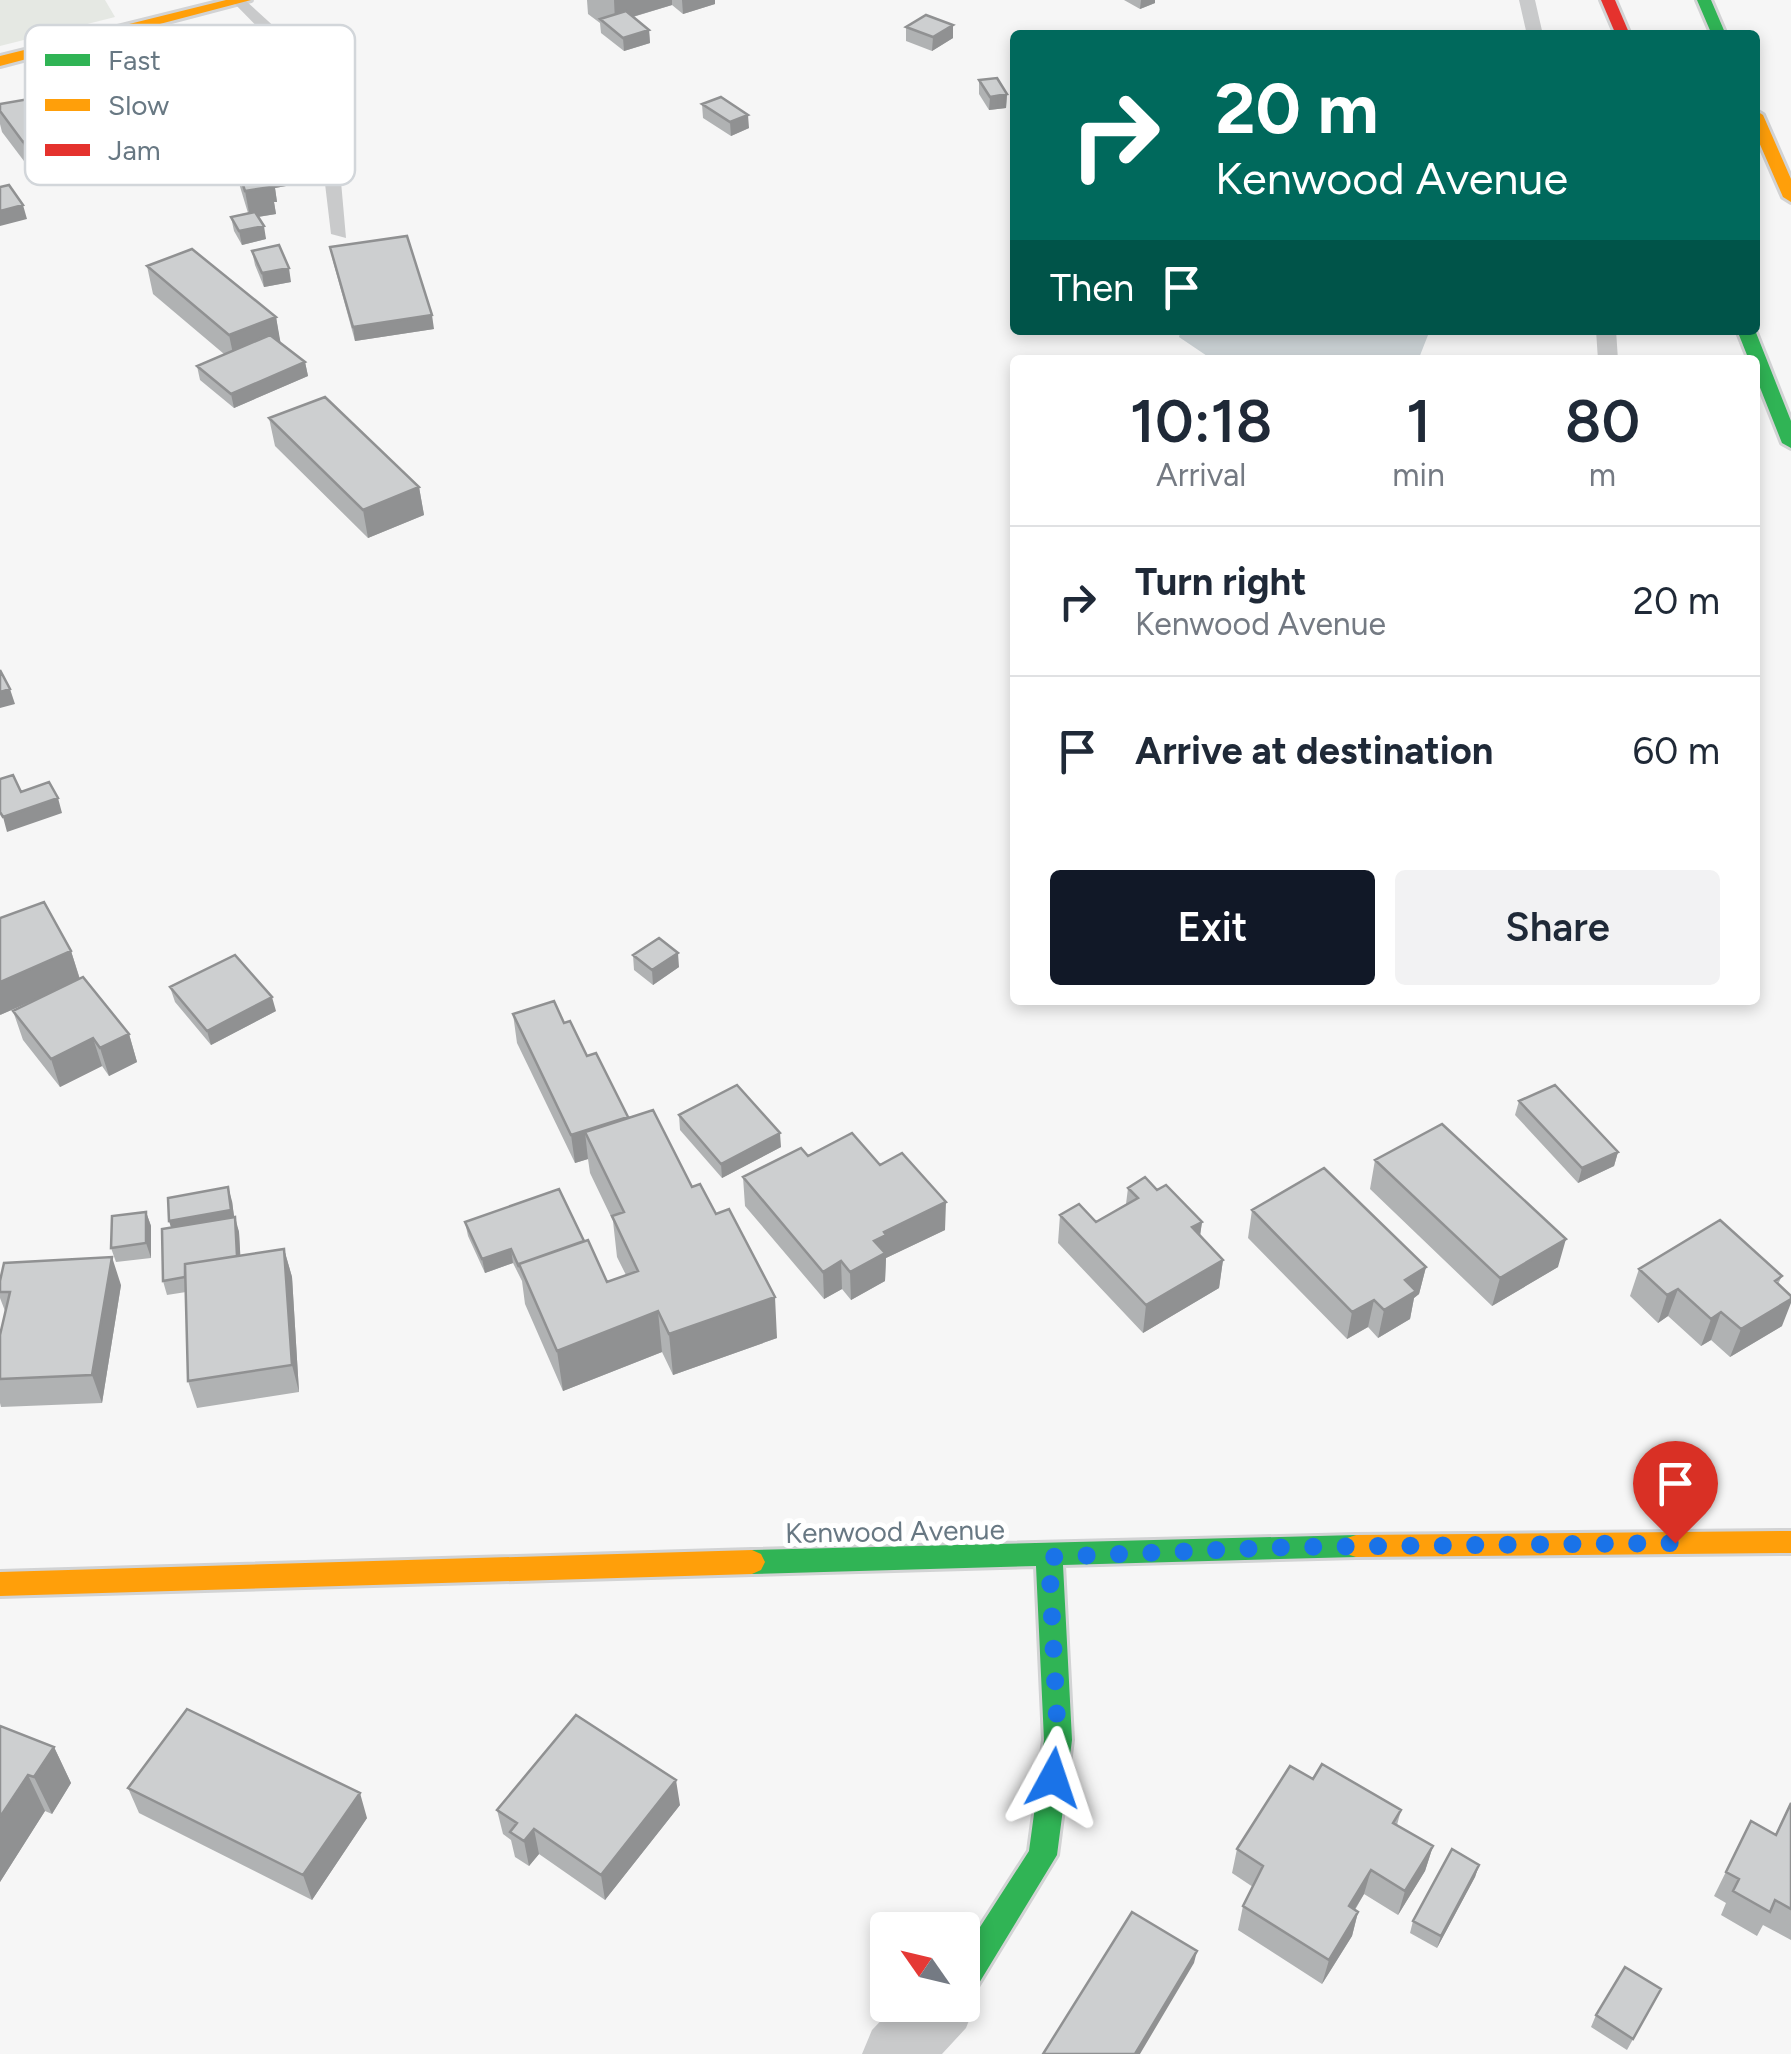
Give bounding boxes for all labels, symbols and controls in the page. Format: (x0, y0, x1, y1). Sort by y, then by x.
legend (25, 25, 355, 185)
text: Fast (108, 43, 161, 77)
text: 20 m (1215, 66, 1379, 151)
icon: right (1050, 70, 1180, 200)
text: Slow (108, 88, 169, 122)
text: Jam (108, 133, 161, 167)
text: Kenwood Avenue (1215, 151, 1568, 205)
icon: arrive (1154, 260, 1209, 315)
text: Then (1050, 265, 1134, 311)
text: 10:18 (1130, 385, 1273, 457)
text: 1 (1406, 385, 1431, 457)
text: 80 (1565, 385, 1640, 457)
text: Arrival (1156, 456, 1246, 494)
text: min (1392, 456, 1445, 494)
text: m (1589, 456, 1616, 494)
text: Turn right (1135, 559, 1307, 605)
icon: right (1050, 574, 1105, 629)
text: 20 m (1633, 578, 1720, 624)
text: Kenwood Avenue (1135, 605, 1386, 643)
icon: arrive (1050, 724, 1105, 779)
text: Arrive at destination (1135, 728, 1493, 774)
text: 60 m (1632, 728, 1720, 774)
button: Exit (1050, 870, 1375, 985)
button: Share (1395, 870, 1720, 985)
pin (1633, 1441, 1718, 1544)
icon: arrive (1648, 1456, 1703, 1511)
street label: Kenwood Avenue (785, 1512, 1005, 1550)
position arrow (1001, 1726, 1105, 1830)
north arrow (870, 1912, 980, 2022)
map controls (870, 1912, 980, 2022)

